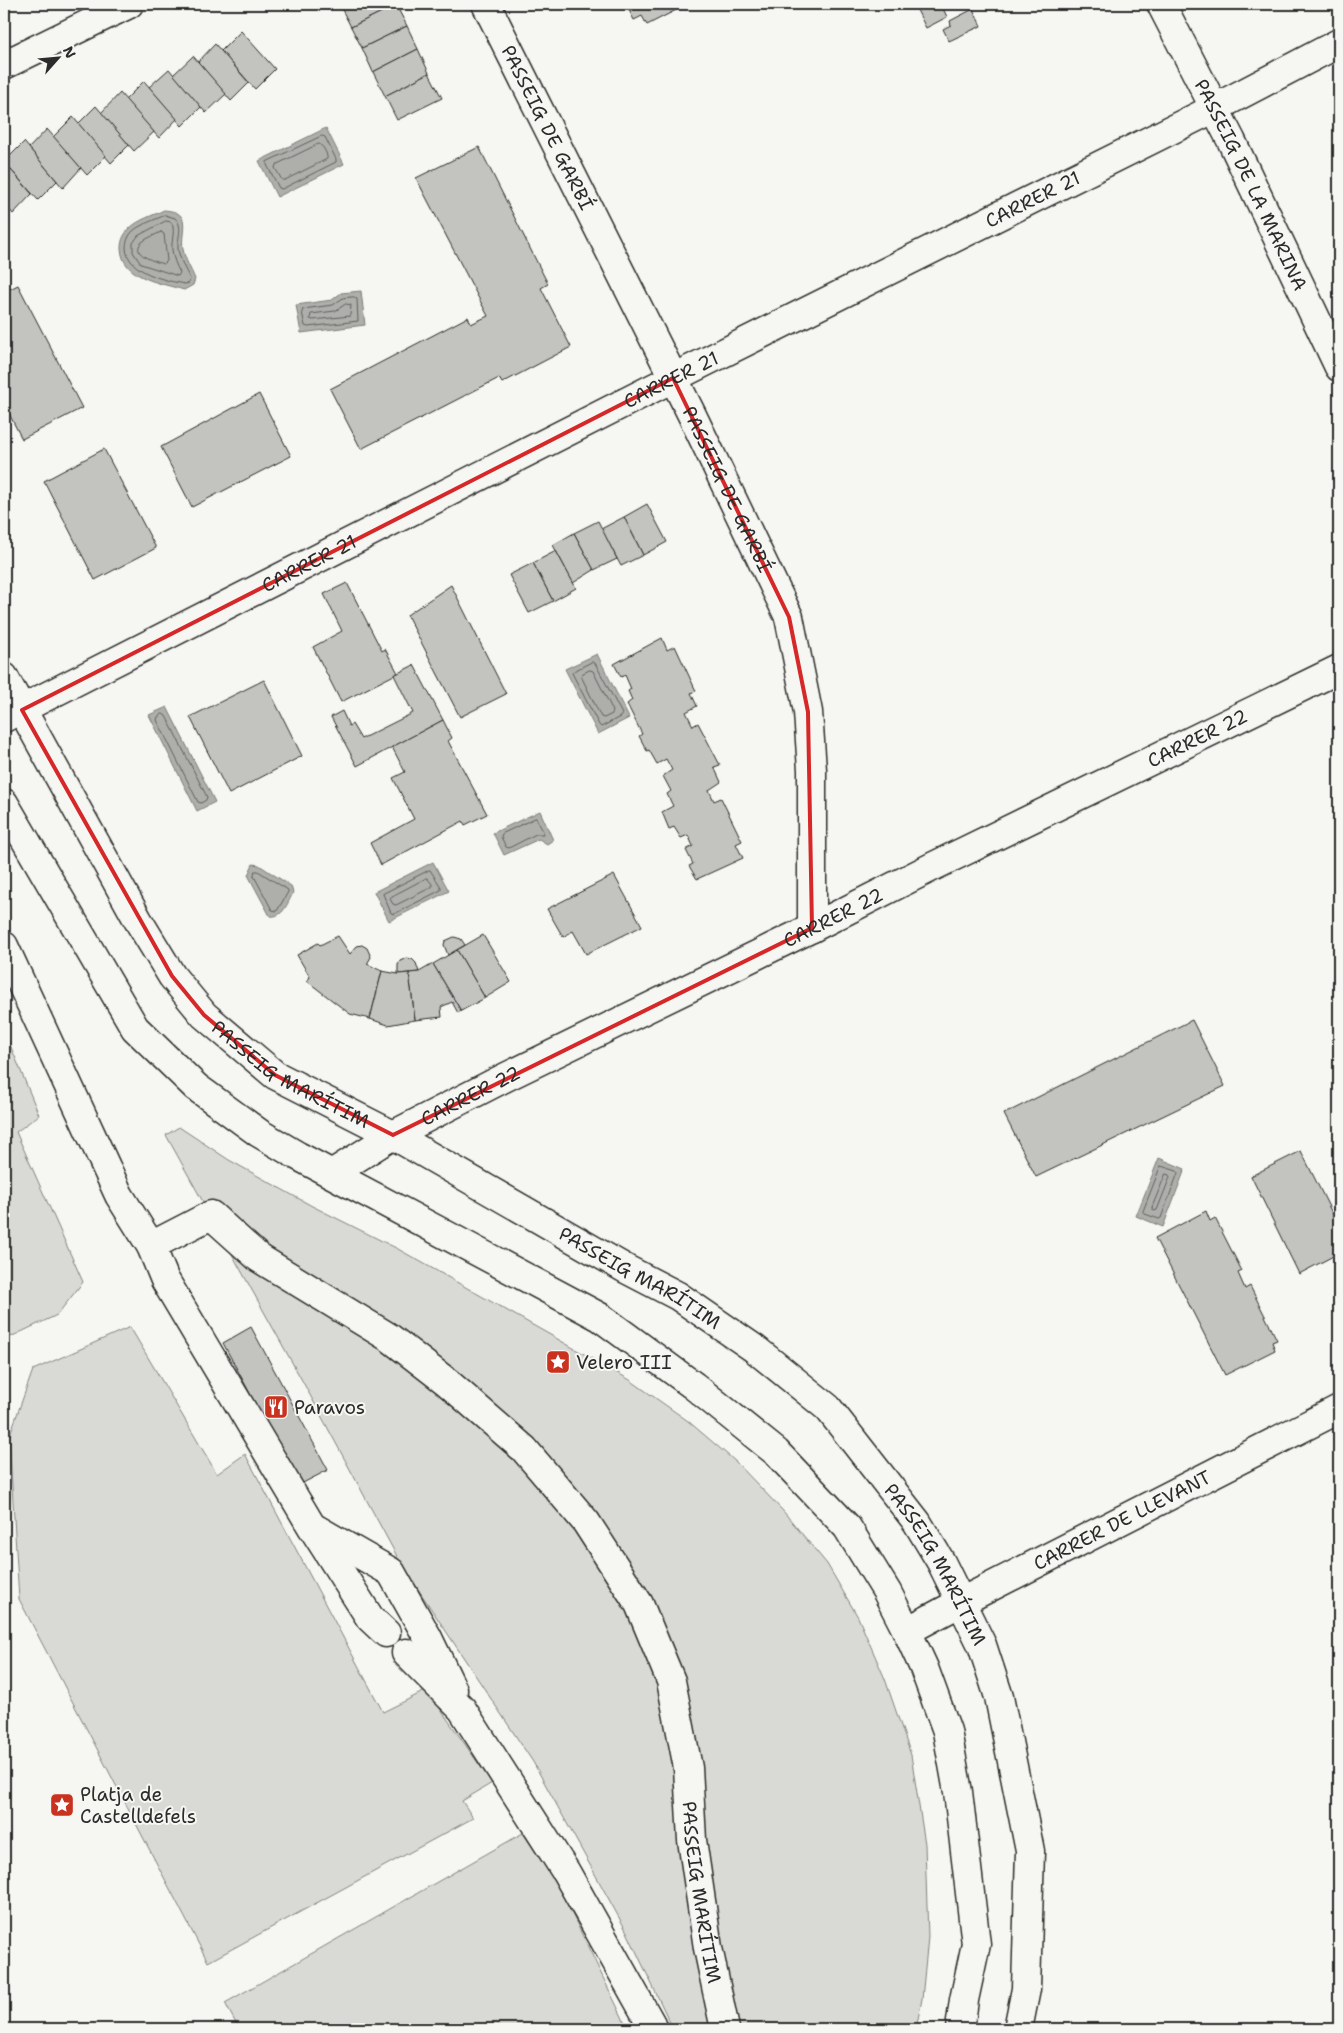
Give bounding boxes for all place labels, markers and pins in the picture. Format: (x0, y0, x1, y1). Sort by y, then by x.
place icon: Velero III (545, 1349, 571, 1375)
place label: Velero III (576, 1350, 672, 1375)
restaurant icon: Paravos (263, 1394, 289, 1420)
place label: Paravos (294, 1395, 365, 1420)
place label: Platja de Castelldefels (80, 1782, 196, 1829)
place icon: Platja de Castelldefels (49, 1792, 75, 1818)

